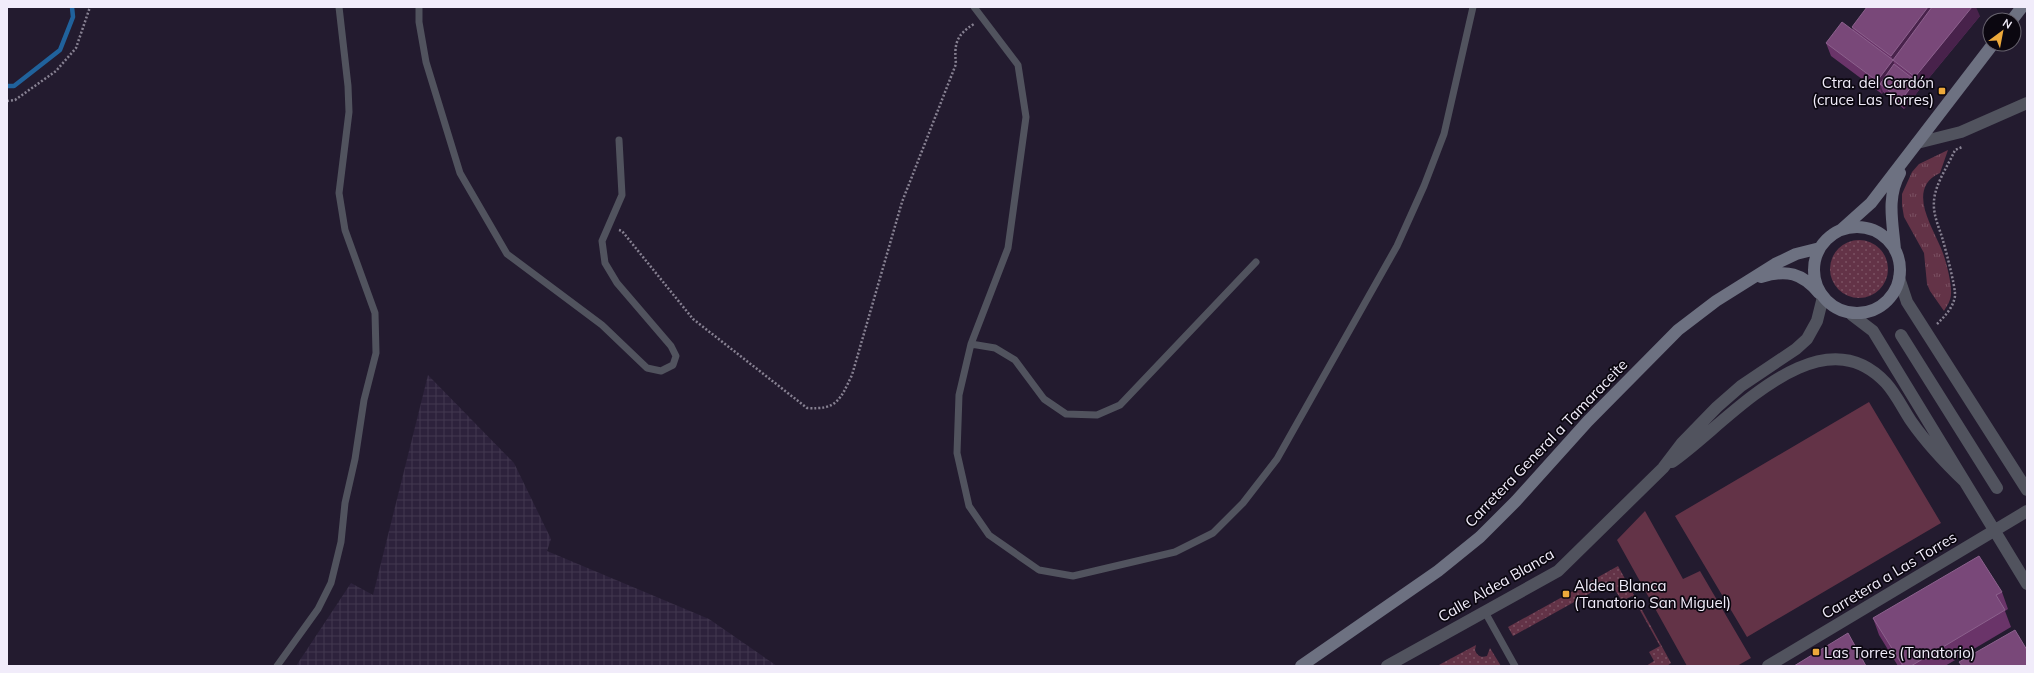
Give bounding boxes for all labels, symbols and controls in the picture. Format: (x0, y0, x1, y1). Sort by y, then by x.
north arrow (1982, 12, 2022, 52)
text: N (2000, 15, 2015, 32)
place label: Ctra. del Cardón (cruce Las Torres) (1812, 73, 1934, 109)
marker: Ctra. del Cardón (cruce Las Torres) (1937, 86, 1947, 96)
street label: Carretera General a Tamaraceite (1461, 355, 1631, 531)
street label: Carretera a Las Torres (1818, 527, 1960, 623)
street label: Calle Aldea Blanca (1435, 544, 1557, 626)
place label: Aldea Blanca (Tanatorio San Miguel) (1574, 576, 1731, 612)
marker: Aldea Blanca (Tanatorio San Miguel) (1561, 589, 1571, 599)
place label: Las Torres (Tanatorio) (1824, 643, 1975, 662)
marker: Las Torres (Tanatorio) (1811, 647, 1821, 657)

